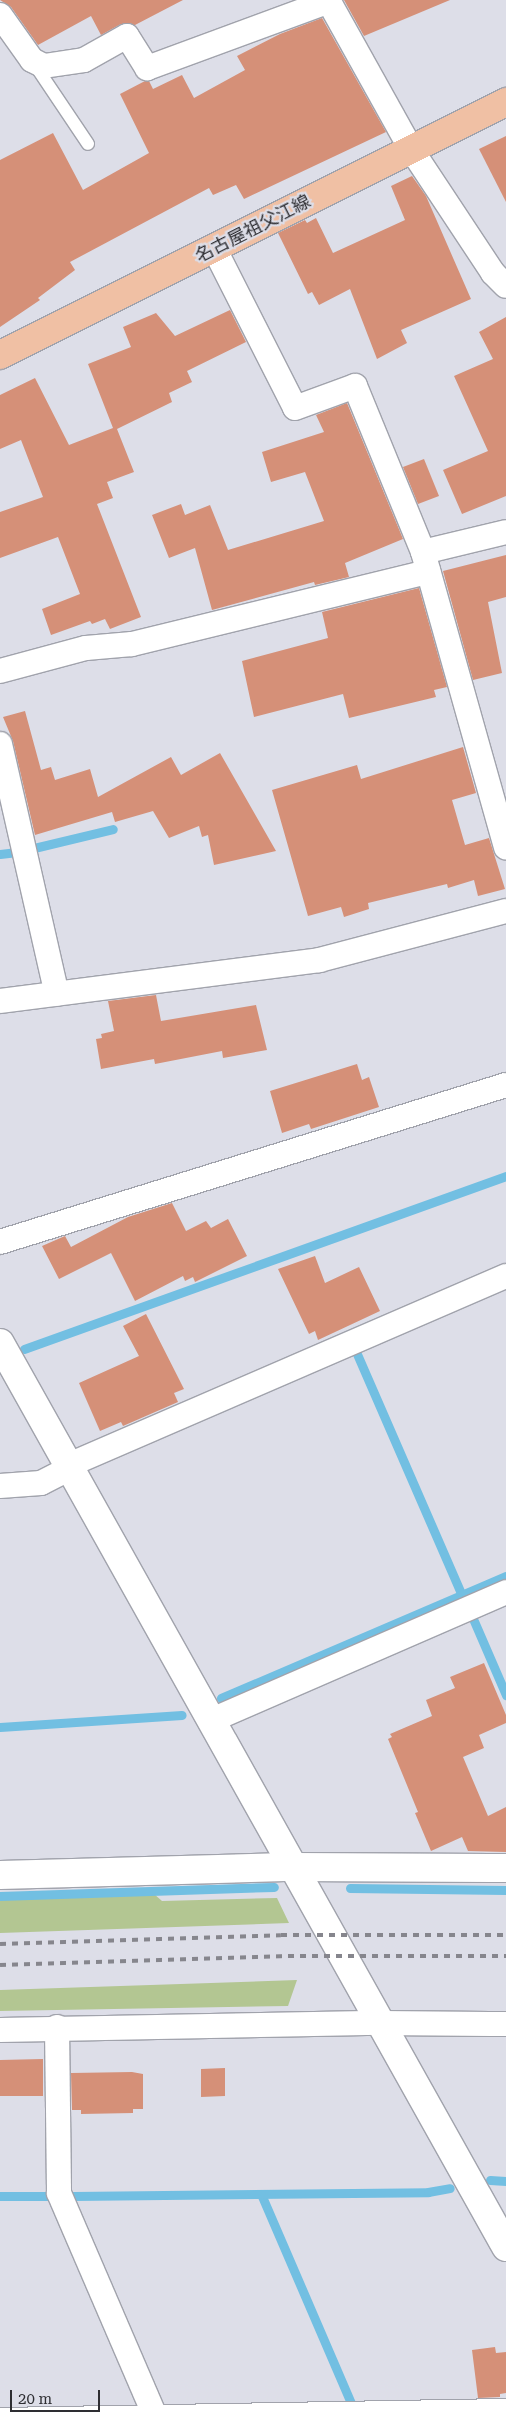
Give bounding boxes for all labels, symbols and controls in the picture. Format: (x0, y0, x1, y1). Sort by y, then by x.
street label: 名古屋祖父江線 (192, 191, 314, 267)
scale bar (12, 2380, 102, 2412)
text: 20 m (18, 2390, 52, 2408)

